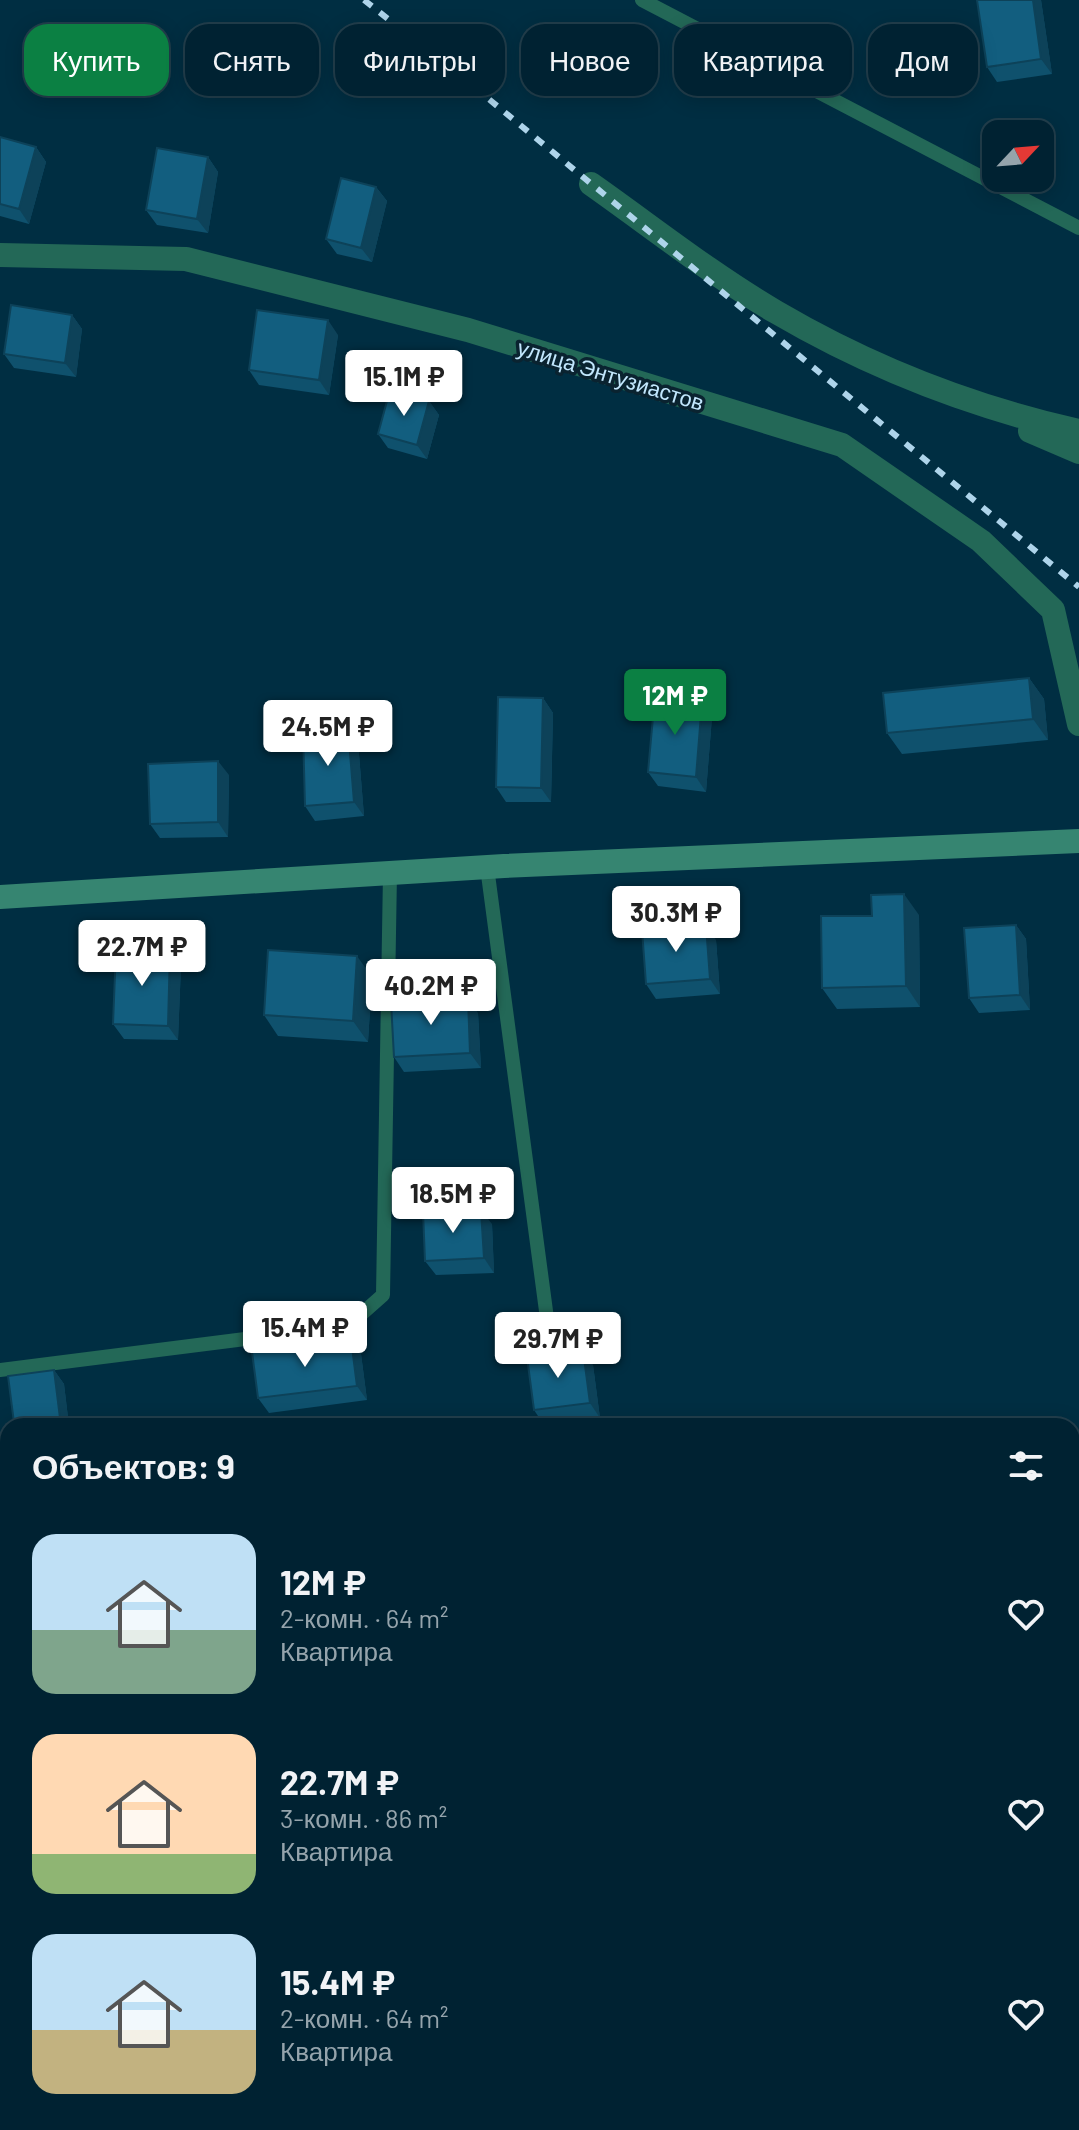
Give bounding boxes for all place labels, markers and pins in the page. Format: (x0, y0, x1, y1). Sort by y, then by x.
pin: 15.1M ₽ (330, 350, 478, 418)
pin: 12M ₽ (619, 669, 731, 737)
pin: 24.5M ₽ (254, 700, 402, 768)
pin: 30.3M ₽ (602, 886, 750, 954)
pin: 22.7M ₽ (68, 920, 216, 988)
pin: 40.2M ₽ (357, 959, 505, 1027)
pin: 18.5M ₽ (379, 1167, 527, 1235)
pin: 15.4M ₽ (231, 1301, 379, 1369)
pin: 29.7M ₽ (484, 1312, 632, 1380)

